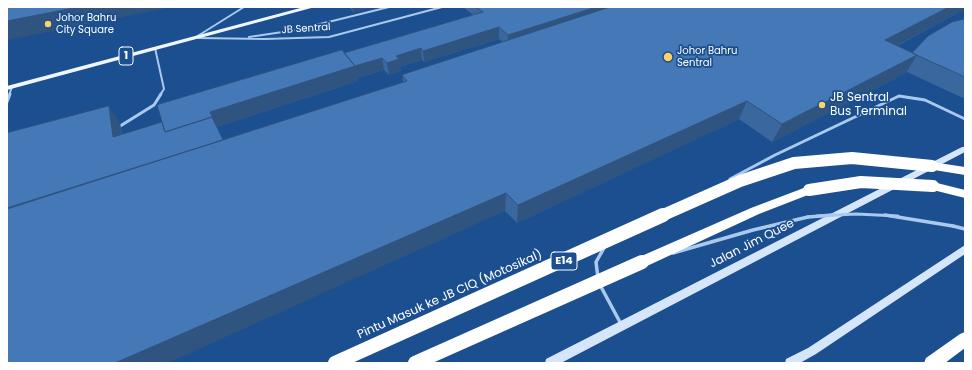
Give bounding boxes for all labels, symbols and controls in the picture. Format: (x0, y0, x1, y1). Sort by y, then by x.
place label: Johor Bahru City Square (56, 12, 116, 36)
marker: Johor Bahru City Square (43, 19, 53, 29)
street label: JB Sentral (281, 21, 331, 37)
place label: Johor Bahru Sentral (677, 45, 737, 68)
road number: 1 (119, 47, 133, 65)
marker: Johor Bahru Sentral (662, 51, 674, 63)
place label: JB Sentral Bus Terminal (830, 91, 907, 119)
marker: JB Sentral Bus Terminal (817, 100, 827, 110)
street label: Jalan Jim Quee (707, 216, 797, 272)
street label: Pintu Masuk ke JB CIQ (Motosikal) (355, 248, 545, 342)
road number: E14 (551, 252, 577, 270)

